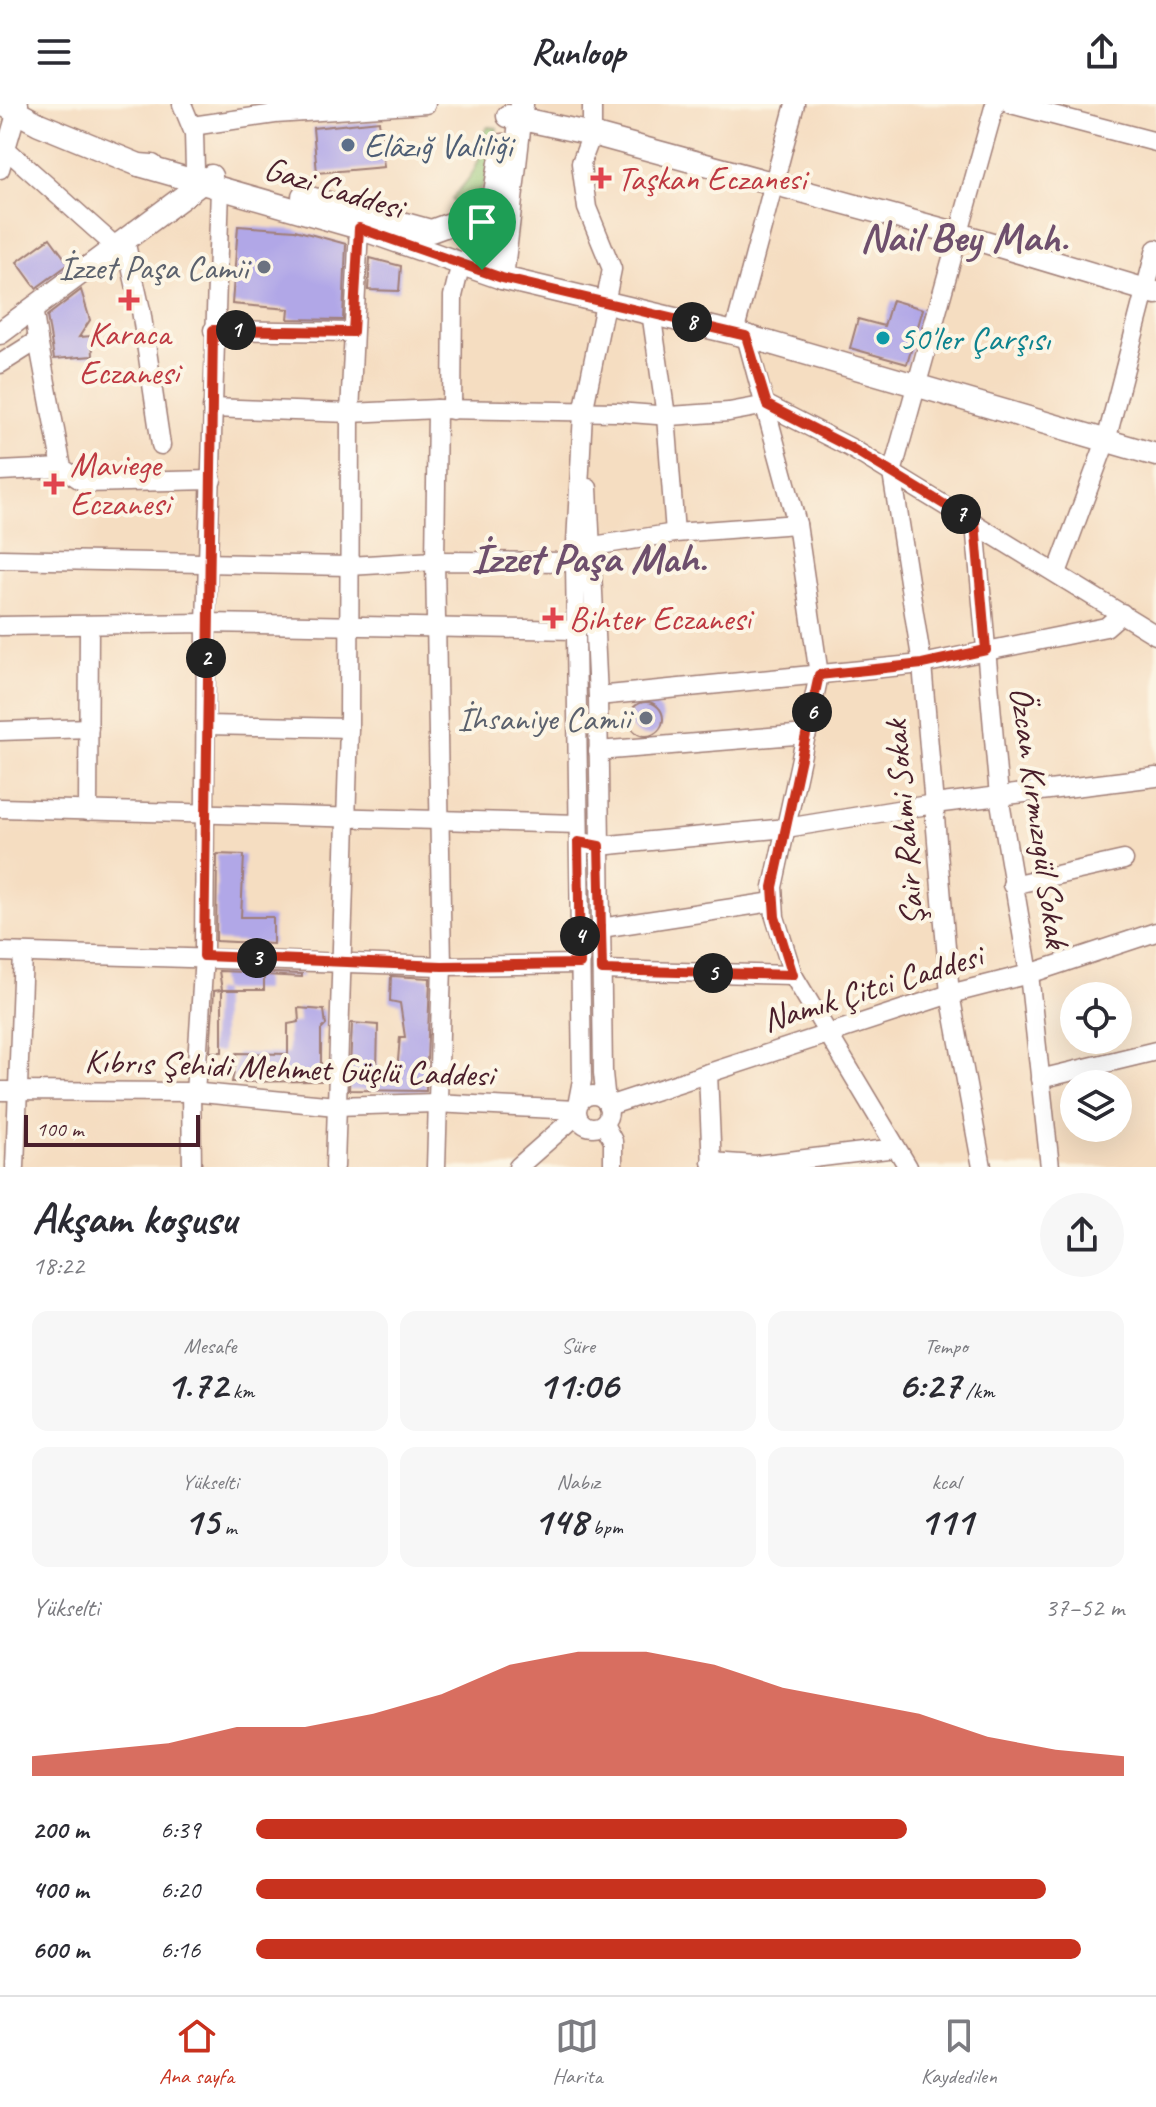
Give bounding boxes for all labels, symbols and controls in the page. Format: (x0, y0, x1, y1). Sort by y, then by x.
text: Runloop (531, 29, 625, 75)
icon: menu (32, 30, 76, 74)
icon: share (1080, 30, 1124, 74)
place label: Elâzığ Valiliği (364, 124, 516, 167)
marker: Elâzığ Valiliği (339, 136, 357, 154)
street label: Gazi Caddesi (259, 146, 412, 230)
place label: Taşkan Eczanesi (617, 157, 810, 200)
marker: Taşkan Eczanesi (592, 169, 610, 187)
pin (448, 188, 516, 270)
icon: arrive (460, 200, 504, 244)
district label: Nail Bey Mah. (860, 211, 1069, 264)
place label: İzzet Paşa Camii (59, 246, 252, 289)
marker: İzzet Paşa Camii (255, 258, 273, 276)
marker: Karaca Eczanesi (120, 291, 138, 309)
pin: 8 (672, 302, 712, 342)
text: 8 (687, 308, 697, 336)
pin: 1 (216, 310, 256, 350)
place label: Karaca Eczanesi (79, 312, 184, 394)
text: 1 (231, 316, 241, 344)
place label: 50'ler Çarşısı (899, 317, 1052, 360)
marker: 50'ler Çarşısı (874, 329, 892, 347)
place label: Maviege Eczanesi (70, 443, 175, 525)
marker: Maviege Eczanesi (45, 475, 63, 493)
pin: 7 (941, 494, 981, 534)
text: 7 (956, 500, 966, 528)
district label: İzzet Paşa Mah. (471, 532, 707, 585)
place label: Bihter Eczanesi (569, 597, 755, 640)
marker: Bihter Eczanesi (544, 609, 562, 627)
pin: 2 (186, 638, 226, 678)
text: 2 (201, 644, 211, 672)
street label: Özcan Kırmızıgül Sokak (1000, 684, 1079, 953)
pin: 6 (792, 692, 832, 732)
place label: İhsaniye Camii (457, 697, 635, 740)
text: 6 (807, 698, 817, 726)
marker: İhsaniye Camii (637, 709, 655, 727)
street label: Şair Rahmi Sokak (873, 716, 934, 928)
pin: 4 (560, 916, 600, 956)
text: 4 (575, 922, 585, 950)
street label: Namık Çitci Caddesi (757, 933, 991, 1041)
pin: 3 (237, 938, 277, 978)
text: 3 (252, 944, 262, 972)
pin: 5 (693, 953, 733, 993)
text: 5 (708, 959, 718, 987)
map controls (1060, 982, 1132, 1142)
button: locate (1060, 982, 1132, 1054)
street label: Kıbrıs Şehidi Mehmet Güçlü Caddesi (84, 1039, 499, 1096)
button: layers (1060, 1070, 1132, 1142)
scale bar (24, 1111, 200, 1147)
text: 100 m (36, 1115, 83, 1143)
text: Akşam koşusu (32, 1191, 237, 1246)
button: share (1040, 1193, 1124, 1277)
text: 18:22 (32, 1249, 84, 1282)
text: Mesafe (184, 1332, 236, 1360)
text: Süre (561, 1332, 595, 1360)
text: Tempo (924, 1332, 968, 1360)
text: 1.72 (166, 1360, 227, 1410)
text: 11:06 (538, 1360, 618, 1410)
text: 6:27 (898, 1360, 960, 1410)
text: km (227, 1377, 254, 1405)
text: /km (960, 1377, 994, 1405)
text: Yükselti (181, 1468, 239, 1496)
text: Nabız (556, 1468, 600, 1496)
text: kcal (931, 1468, 961, 1496)
text: 15 (183, 1496, 219, 1546)
text: 148 (533, 1496, 587, 1546)
text: 111 (919, 1496, 973, 1546)
text: m (219, 1513, 237, 1541)
text: bpm (587, 1513, 623, 1541)
text: Yükselti (32, 1591, 99, 1624)
text: 37–52 m (1045, 1591, 1124, 1624)
text: 200 m (32, 1813, 88, 1846)
text: 6:39 (160, 1813, 200, 1846)
text: 400 m (32, 1873, 88, 1906)
text: 6:20 (160, 1873, 200, 1906)
text: 600 m (32, 1933, 89, 1966)
text: 6:16 (160, 1933, 200, 1966)
tab: Ana sayfa (159, 2014, 234, 2090)
tab: Harita (552, 2014, 603, 2090)
tab: Kaydedilen (921, 2014, 997, 2090)

